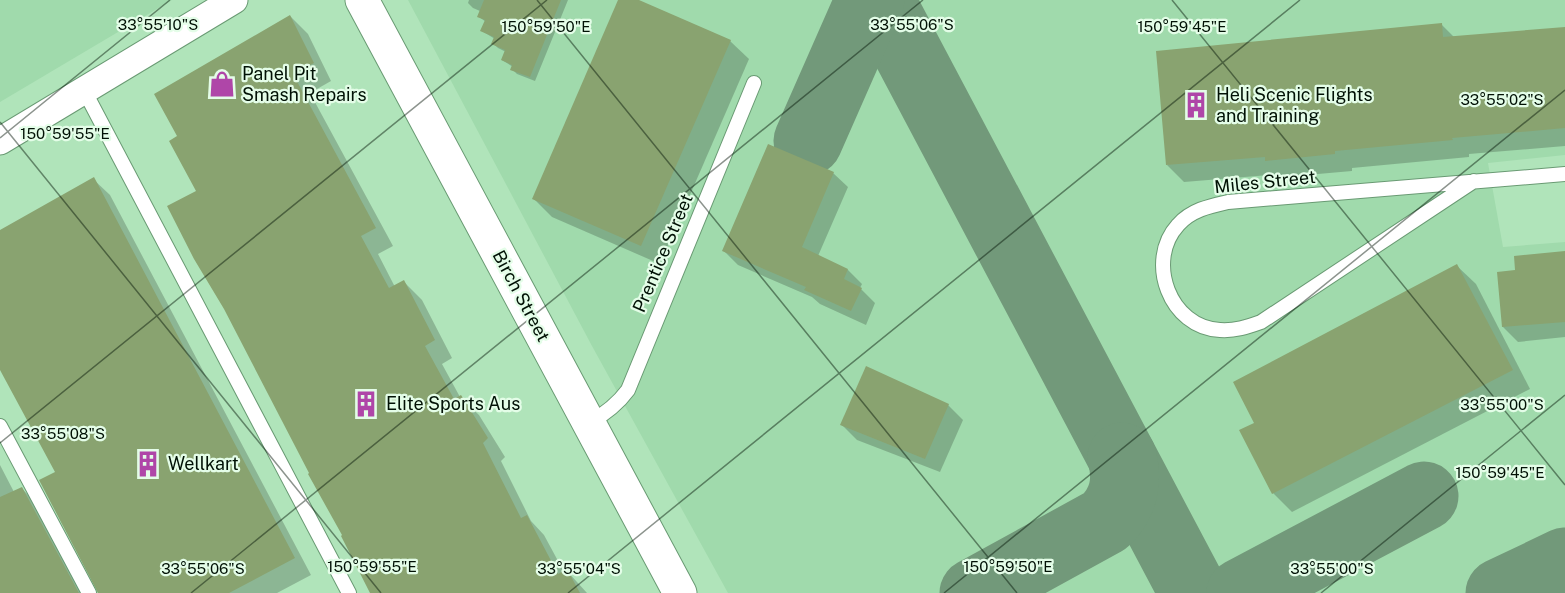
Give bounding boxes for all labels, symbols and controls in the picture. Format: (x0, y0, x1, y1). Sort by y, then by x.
text: 33°55'10"S (118, 16, 198, 33)
text: 33°55'06"S (870, 16, 954, 33)
text: 150°59'50"E (501, 18, 591, 35)
text: 150°59'45"E (1137, 18, 1227, 35)
place label: Panel Pit Smash Repairs (242, 63, 367, 105)
shop icon: Panel Pit Smash Repairs (207, 69, 237, 99)
place label: Heli Scenic Flights and Training (1216, 84, 1373, 126)
building icon: Heli Scenic Flights and Training (1181, 90, 1211, 120)
text: 33°55'02"S (1460, 91, 1544, 108)
text: 150°59'55"E (20, 125, 110, 142)
street label: Miles Street (1213, 166, 1317, 197)
street label: Prentice Street (628, 190, 697, 315)
street label: Birch Street (489, 246, 554, 345)
building icon: Elite Sports Aus (351, 389, 381, 419)
place label: Elite Sports Aus (386, 393, 520, 414)
text: 33°55'00"S (1460, 396, 1544, 413)
text: 33°55'08"S (21, 425, 105, 442)
building icon: Wellkart (133, 449, 163, 479)
place label: Wellkart (168, 453, 239, 474)
text: 150°59'45"E (1455, 464, 1545, 481)
text: 150°59'55"E (327, 558, 417, 575)
text: 150°59'50"E (963, 558, 1053, 575)
text: 33°55'06"S (161, 560, 245, 577)
text: 33°55'04"S (537, 560, 621, 577)
text: 33°55'00"S (1290, 560, 1374, 577)

